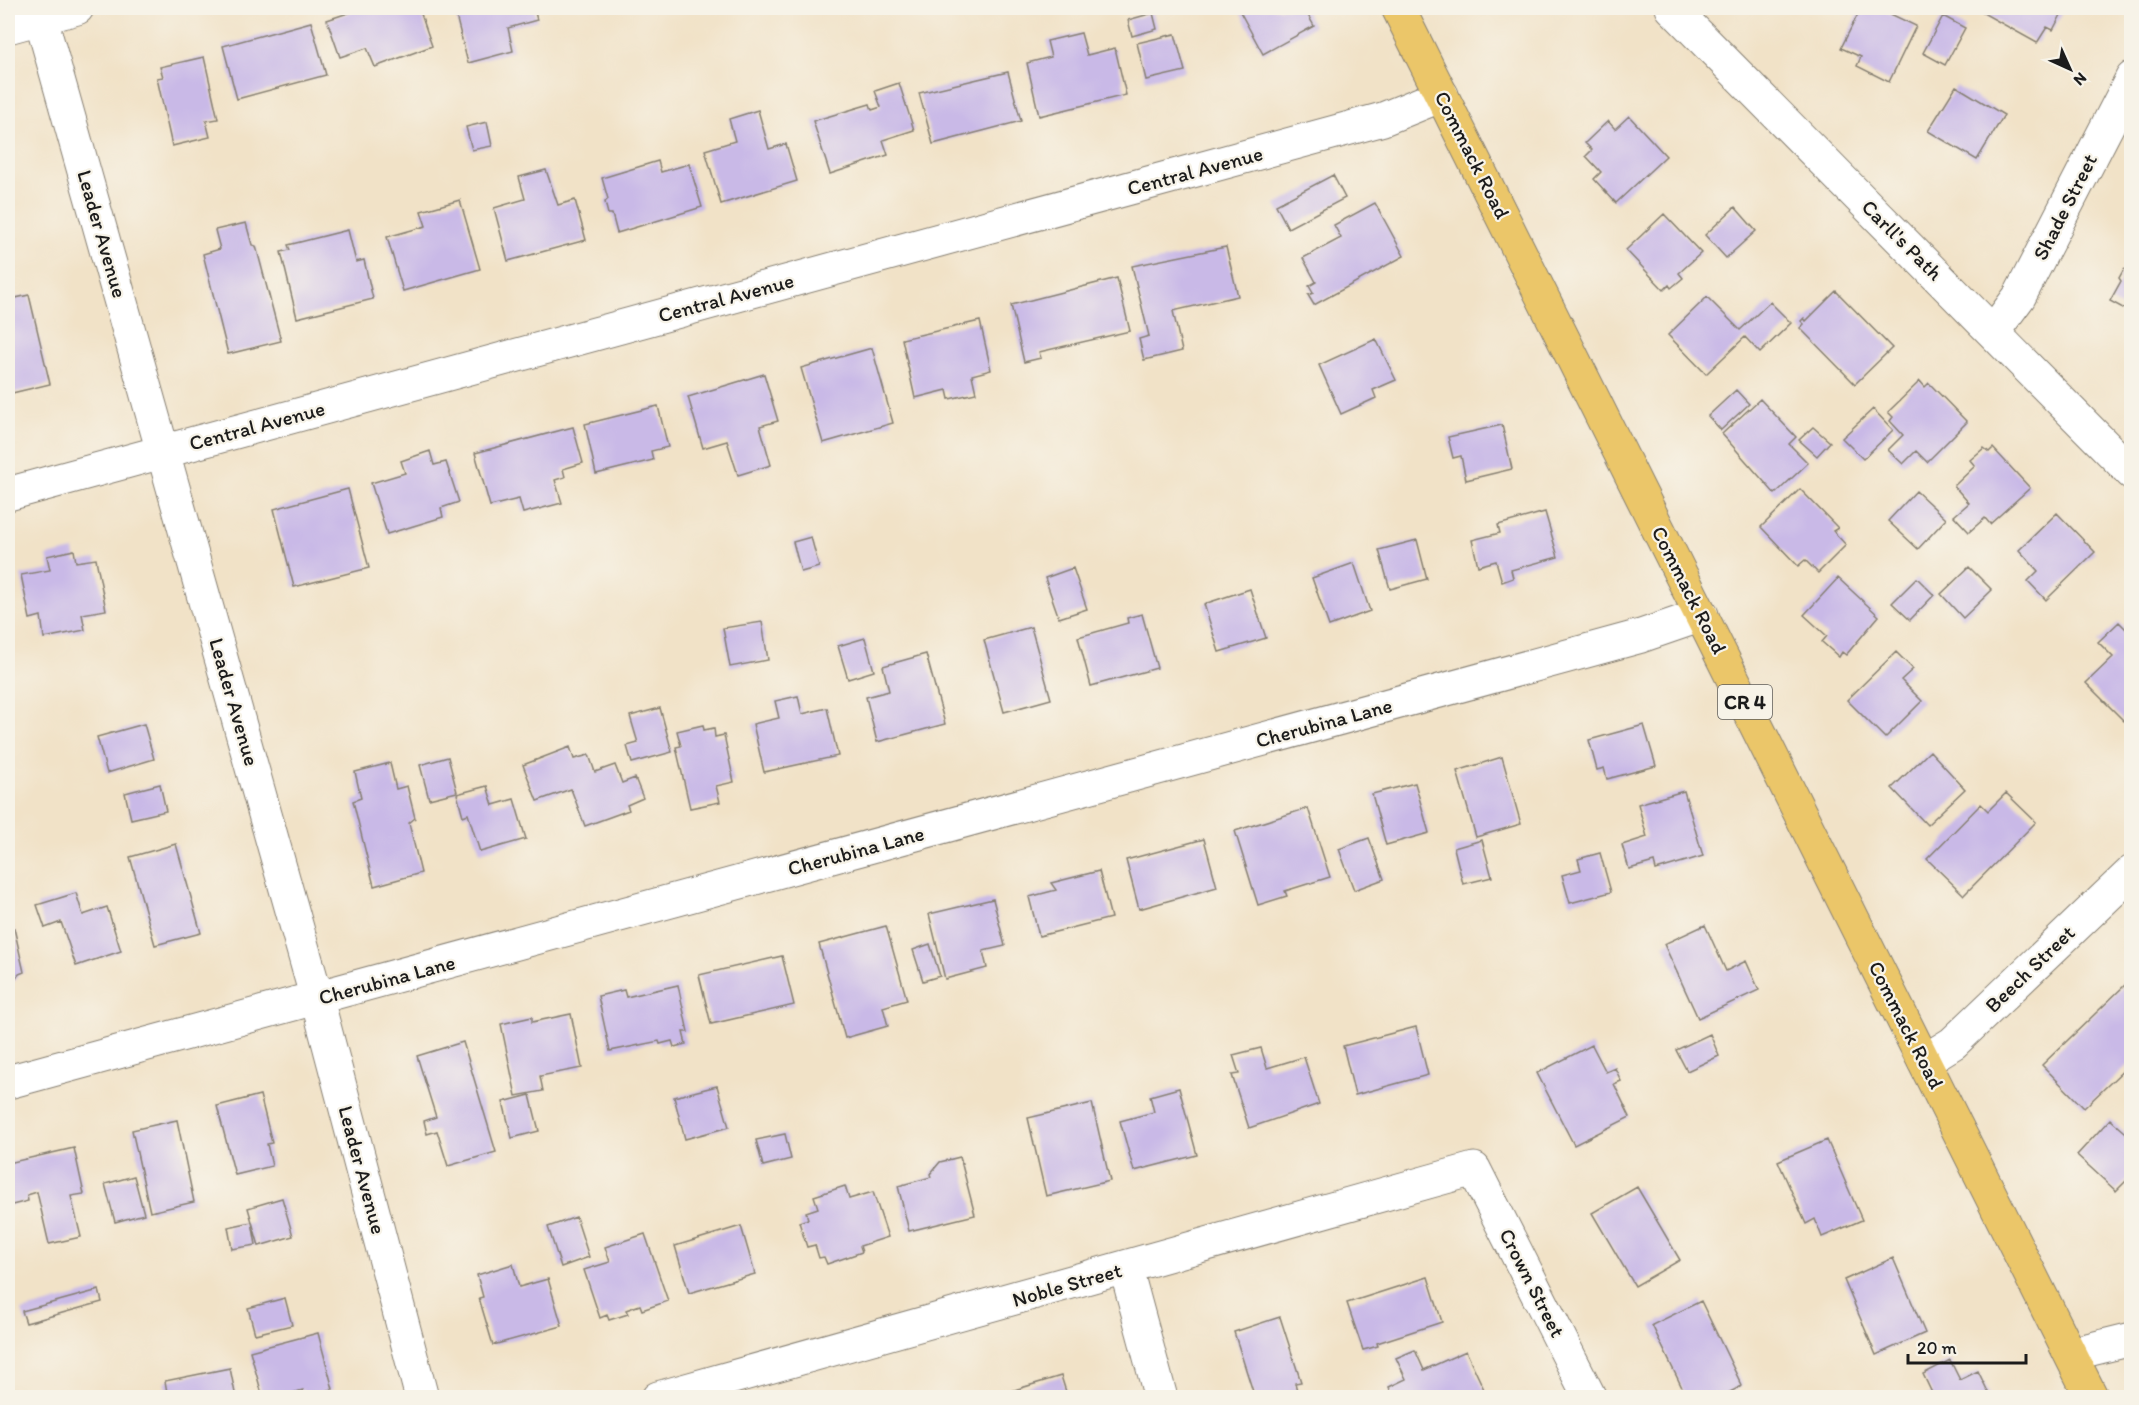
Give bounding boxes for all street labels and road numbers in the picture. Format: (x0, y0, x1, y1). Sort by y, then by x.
street label: Commack Road (1430, 87, 1515, 223)
street label: Central Avenue (1124, 140, 1265, 201)
street label: Shade Street (2027, 149, 2102, 264)
street label: Leader Avenue (72, 167, 133, 301)
street label: Carll's Path (1857, 194, 1948, 285)
street label: Central Avenue (655, 267, 796, 328)
street label: Central Avenue (186, 395, 327, 456)
street label: Commack Road (1647, 522, 1732, 658)
street label: Leader Avenue (204, 635, 265, 769)
road number: CR 4 (1718, 685, 1772, 719)
street label: Cherubina Lane (1253, 692, 1395, 753)
street label: Cherubina Lane (785, 820, 927, 881)
street label: Beech Street (1980, 920, 2080, 1017)
street label: Cherubina Lane (316, 949, 458, 1010)
street label: Commack Road (1864, 957, 1949, 1093)
street label: Leader Avenue (333, 1103, 392, 1237)
street label: Crown Street (1494, 1224, 1571, 1341)
street label: Noble Street (1009, 1257, 1125, 1312)

